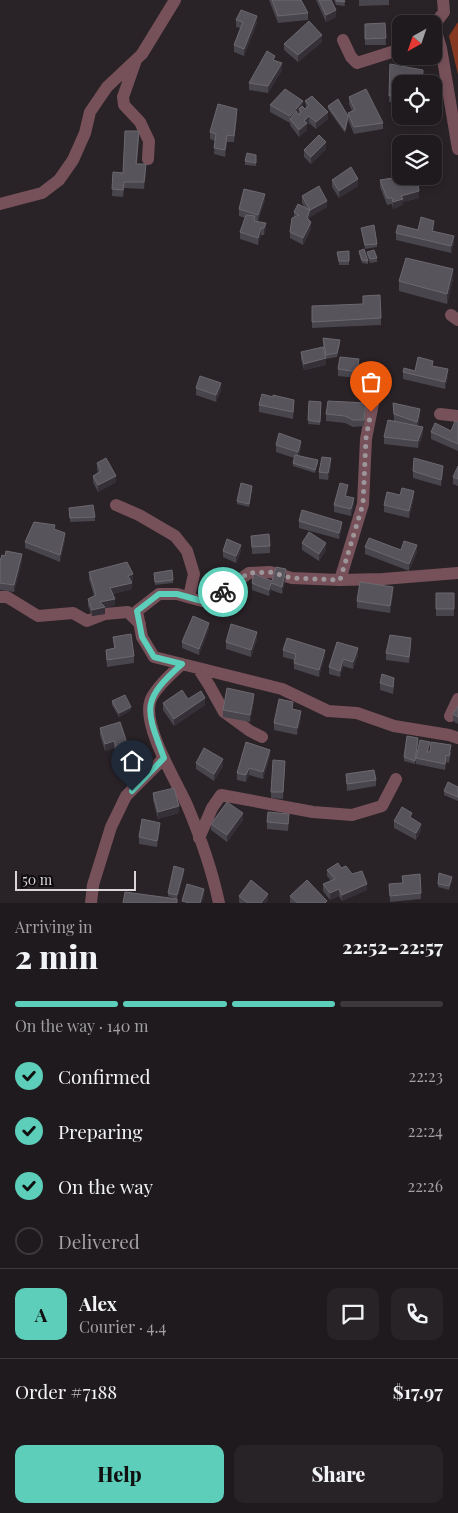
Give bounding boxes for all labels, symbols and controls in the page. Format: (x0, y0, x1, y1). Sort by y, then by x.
north arrow (392, 15, 442, 65)
map controls (392, 15, 442, 185)
button: locate (392, 75, 442, 125)
button: layers (392, 135, 442, 185)
pin (350, 361, 392, 412)
icon: bag (357, 368, 385, 396)
courier (198, 567, 248, 617)
icon: bike (209, 578, 237, 606)
pin (111, 740, 153, 791)
icon: home (118, 747, 146, 775)
scale bar (15, 868, 136, 891)
text: 50 m (22, 870, 52, 889)
text: Arriving in (15, 916, 93, 937)
text: 22:52–22:57 (342, 933, 443, 959)
text: 2 min (15, 934, 98, 977)
text: On the way · 140 m (15, 1015, 148, 1036)
icon: check (15, 1062, 43, 1090)
text: Confirmed (58, 1063, 151, 1089)
text: 22:23 (409, 1065, 443, 1086)
icon: check (15, 1117, 43, 1145)
text: Preparing (58, 1118, 143, 1144)
text: 22:24 (408, 1120, 443, 1141)
icon: check (15, 1172, 43, 1200)
text: On the way (58, 1173, 153, 1199)
text: 22:26 (407, 1175, 443, 1196)
text: Delivered (58, 1228, 140, 1254)
button: chat (327, 1288, 379, 1340)
button: phone (391, 1288, 443, 1340)
text: Alex (79, 1290, 117, 1316)
text: A (35, 1301, 47, 1327)
text: Courier · 4.4 (79, 1316, 166, 1337)
text: Order #7188 (15, 1378, 117, 1404)
text: $17.97 (393, 1378, 443, 1404)
button: Help (15, 1445, 224, 1503)
button: Share (234, 1445, 443, 1503)

